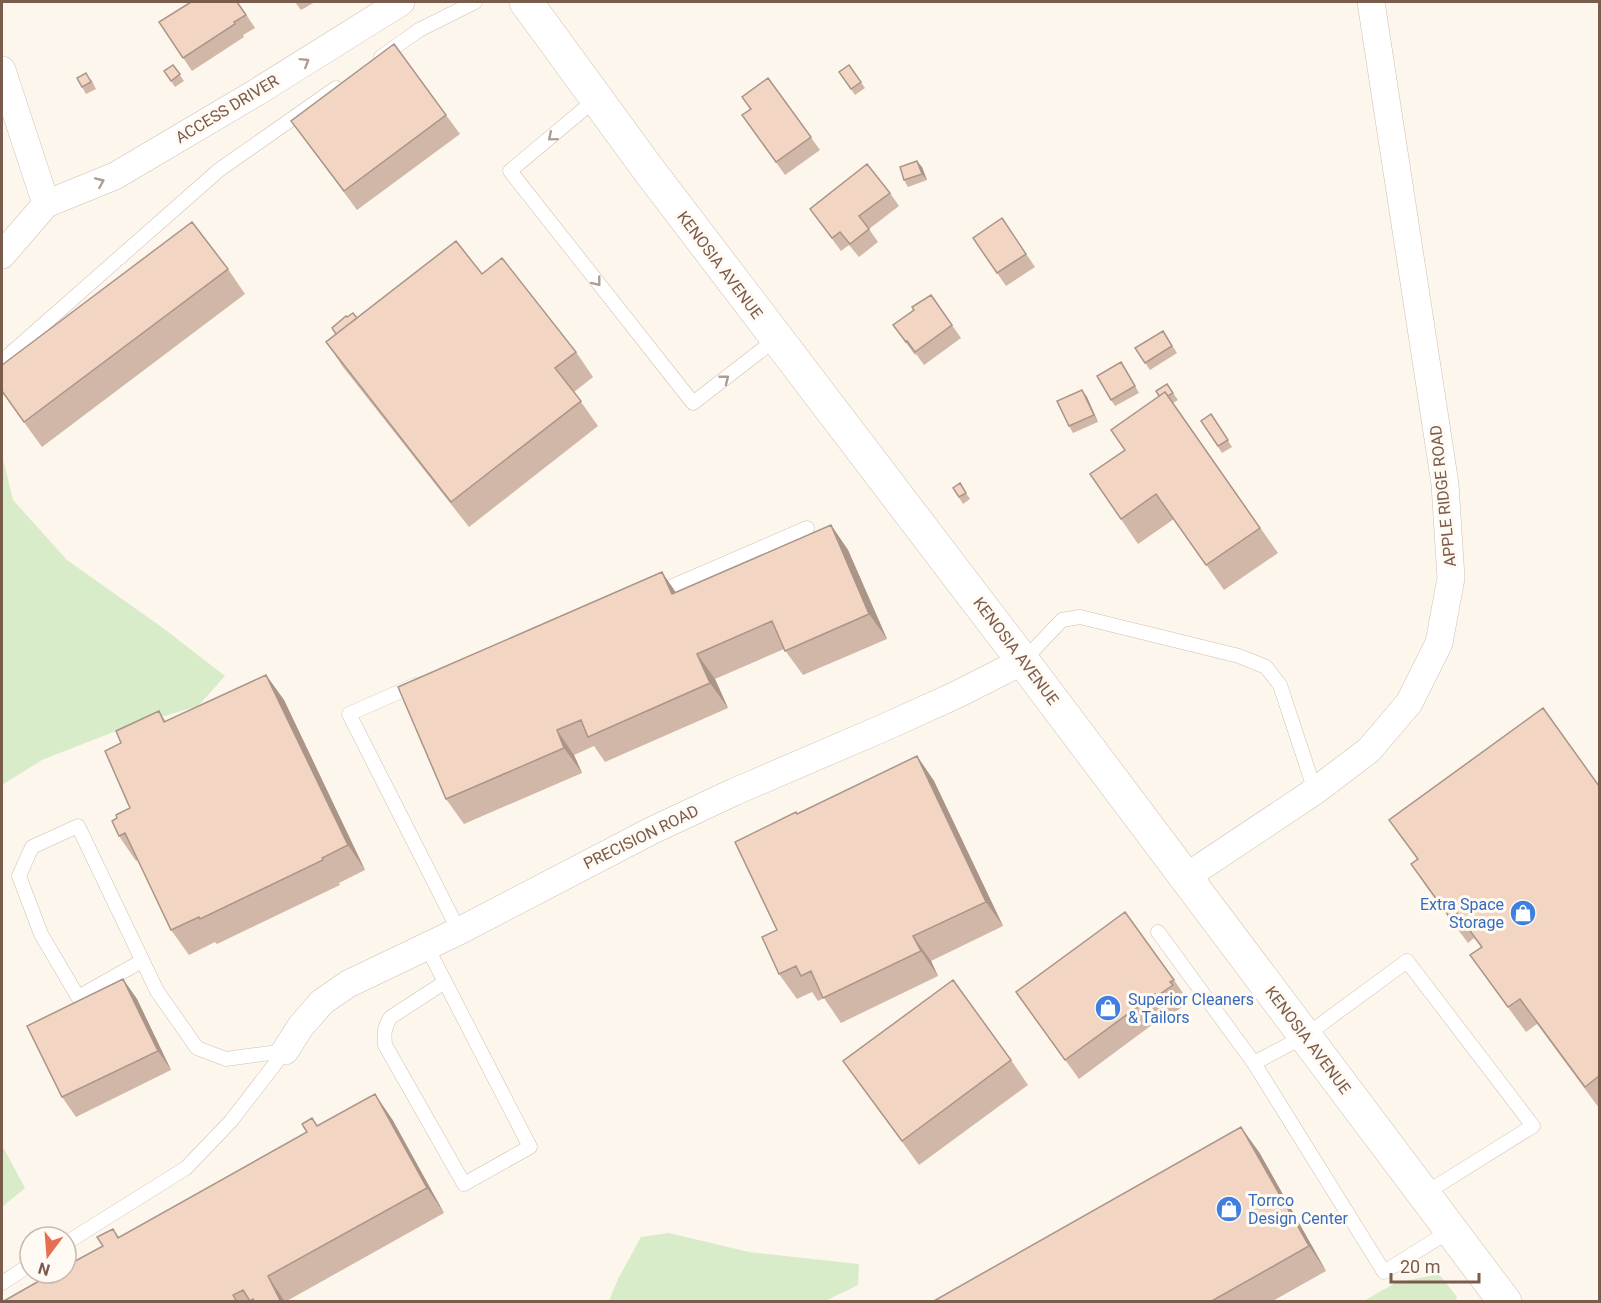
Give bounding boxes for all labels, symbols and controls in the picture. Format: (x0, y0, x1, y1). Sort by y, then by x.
one-way arrow (299, 57, 309, 69)
street label: ACCESS DRIVER (172, 71, 282, 147)
one-way arrow (548, 129, 559, 140)
one-way arrow (94, 177, 105, 189)
street label: KENOSIA AVENUE (673, 207, 767, 323)
one-way arrow (590, 275, 601, 286)
one-way arrow (718, 375, 729, 386)
street label: APPLE RIDGE ROAD (1426, 424, 1460, 568)
street label: KENOSIA AVENUE (969, 593, 1063, 709)
street label: PRECISION ROAD (580, 801, 702, 873)
place label: Extra Space Storage (1420, 895, 1504, 932)
shop icon: Extra Space Storage (1508, 898, 1538, 928)
street label: KENOSIA AVENUE (1261, 982, 1355, 1098)
place label: Superior Cleaners & Tailors (1128, 990, 1254, 1027)
shop icon: Superior Cleaners & Tailors (1093, 993, 1123, 1023)
place label: Torrco Design Center (1248, 1191, 1348, 1228)
shop icon: Torrco Design Center (1214, 1194, 1244, 1224)
north arrow (18, 1225, 78, 1285)
scale bar (1391, 1246, 1480, 1284)
text: 20 m (1400, 1256, 1440, 1277)
text: N (36, 1258, 52, 1280)

